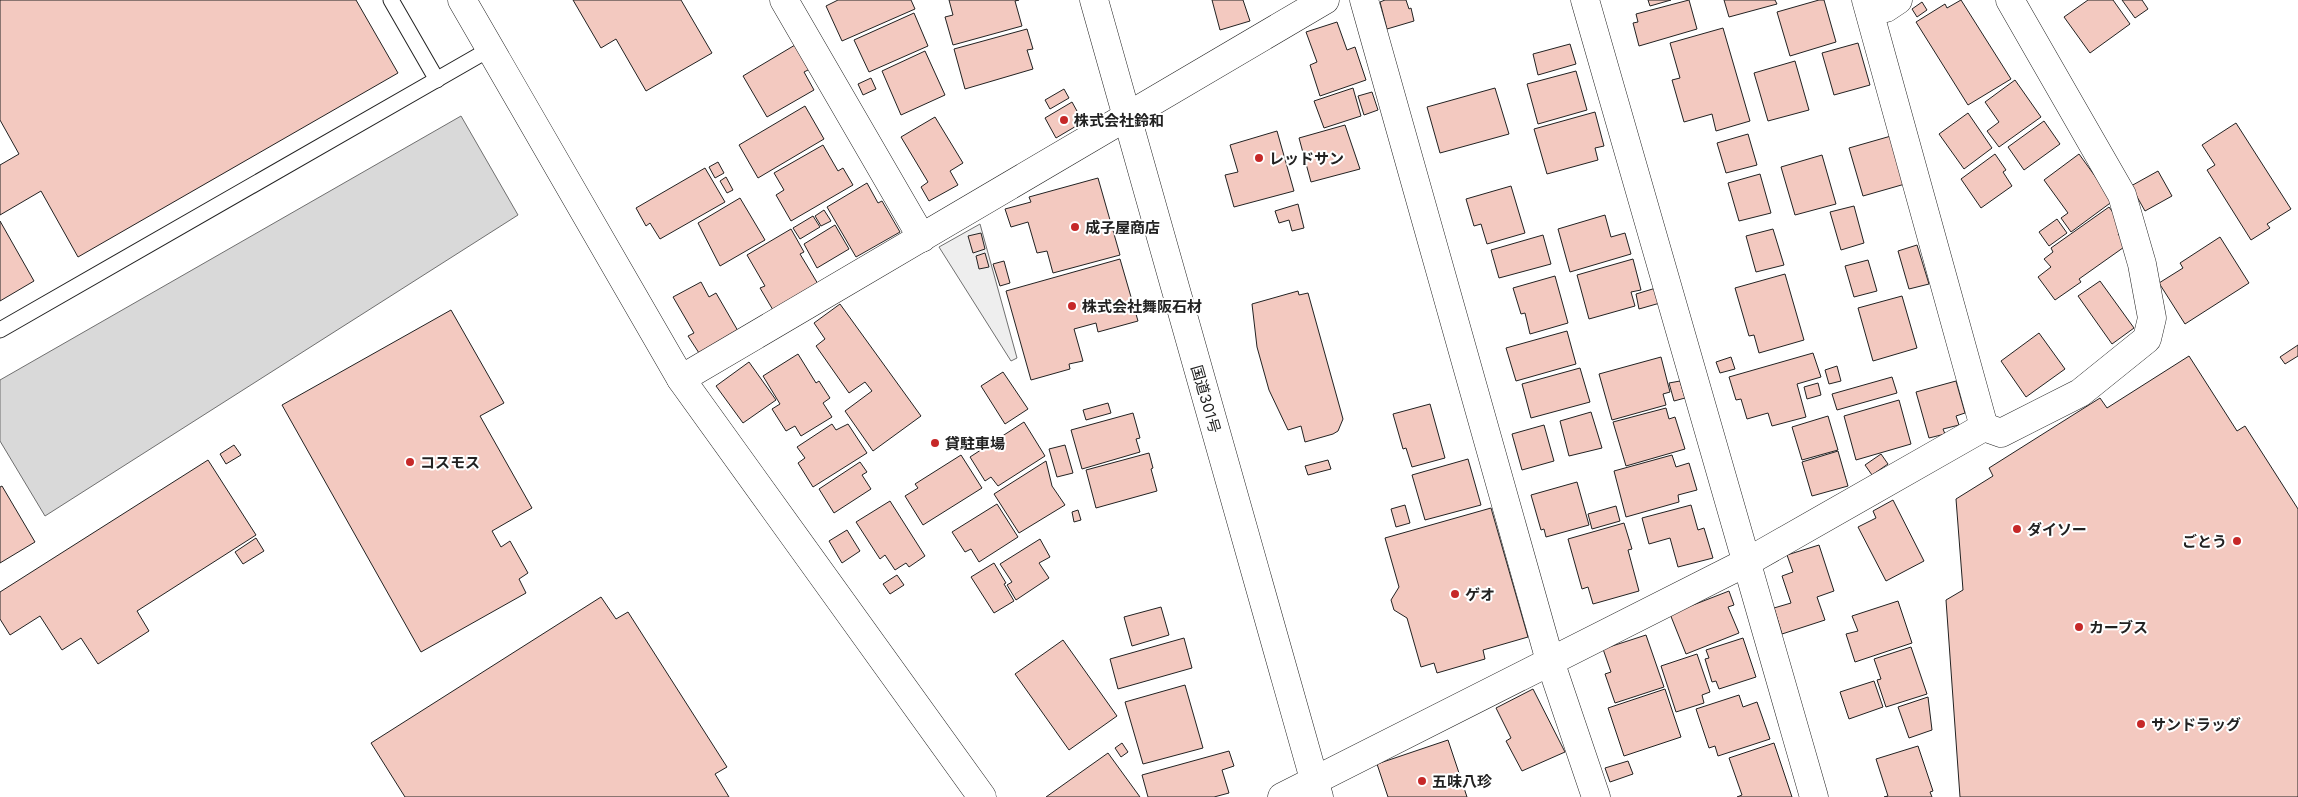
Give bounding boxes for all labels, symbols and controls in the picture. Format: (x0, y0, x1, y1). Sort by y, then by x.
place label: 株式会社鈴和 (1074, 111, 1164, 130)
marker: 株式会社鈴和 (1058, 114, 1070, 126)
place label: レッドサン (1269, 149, 1344, 168)
marker: レッドサン (1253, 152, 1265, 164)
place label: 成子屋商店 (1085, 218, 1160, 237)
marker: 成子屋商店 (1069, 221, 1081, 233)
place label: 株式会社舞阪石材 (1082, 297, 1202, 316)
marker: 株式会社舞阪石材 (1066, 300, 1078, 312)
street label: 国道301号 (1187, 363, 1225, 435)
place label: 貸駐車場 (945, 434, 1005, 453)
marker: 貸駐車場 (929, 437, 941, 449)
place label: コスモス (420, 453, 480, 472)
marker: コスモス (404, 456, 416, 468)
place label: ダイソー (2027, 520, 2087, 539)
marker: ダイソー (2011, 523, 2023, 535)
place label: ごとう (2182, 532, 2227, 551)
marker: ごとう (2231, 535, 2243, 547)
place label: ゲオ (1465, 585, 1495, 604)
marker: ゲオ (1449, 588, 1461, 600)
place label: カーブス (2089, 618, 2148, 637)
marker: カーブス (2073, 621, 2085, 633)
place label: サンドラッグ (2151, 715, 2241, 734)
marker: サンドラッグ (2135, 718, 2147, 730)
place label: 五味八珍 (1432, 772, 1492, 791)
marker: 五味八珍 (1416, 775, 1428, 787)

